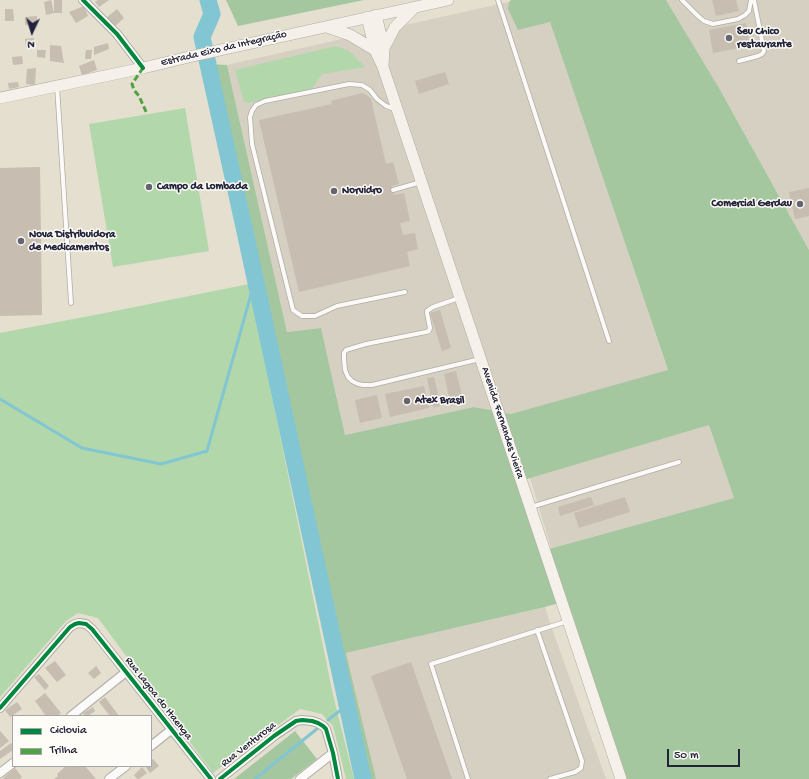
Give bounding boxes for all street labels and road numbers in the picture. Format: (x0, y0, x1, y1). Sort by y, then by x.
street label: Estrada Eixo da Integração (160, 28, 288, 70)
street label: Avenida Fernandes Vieira (478, 365, 526, 481)
street label: Rua Lagoa do Itaenga (121, 655, 195, 743)
street label: Rua Venturosa (219, 719, 279, 771)

